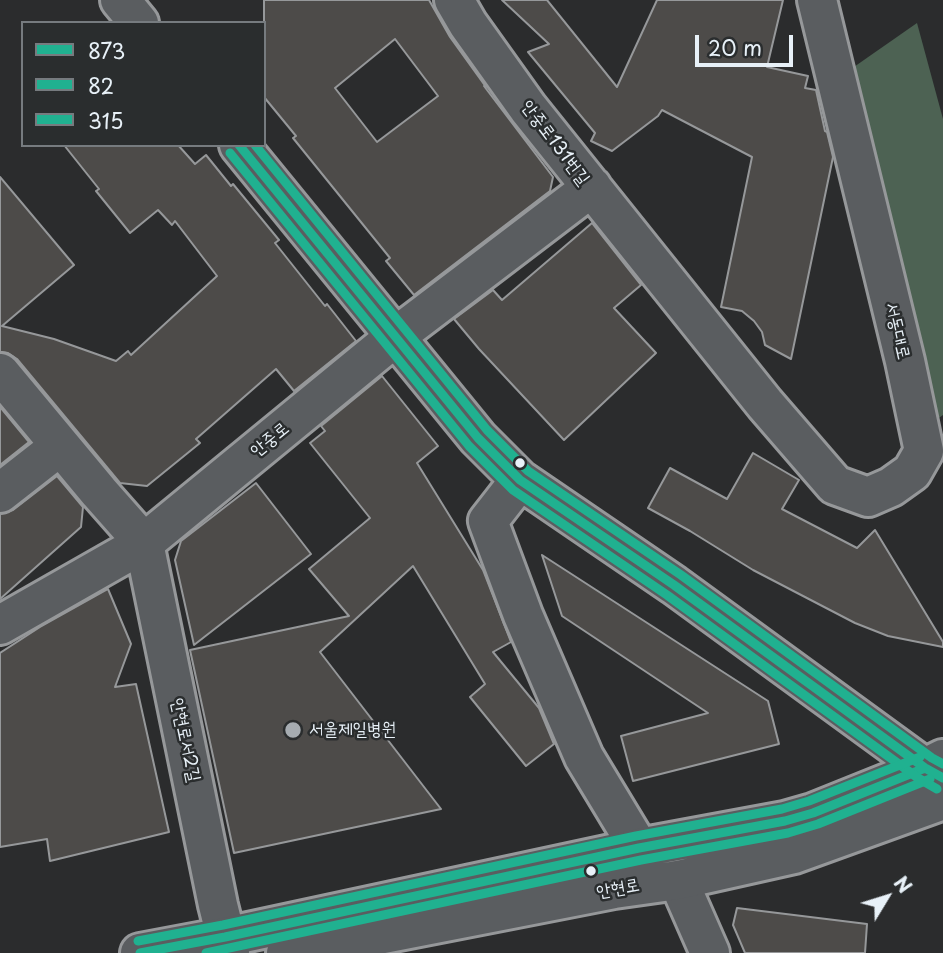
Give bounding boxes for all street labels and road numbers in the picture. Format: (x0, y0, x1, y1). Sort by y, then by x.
street label: 안중로131번길 (516, 96, 594, 190)
street label: 서동대로 (880, 300, 914, 362)
street label: 안중로 (246, 418, 294, 462)
street label: 안현로서2길 (166, 696, 204, 784)
street label: 안현로 (595, 875, 641, 903)

